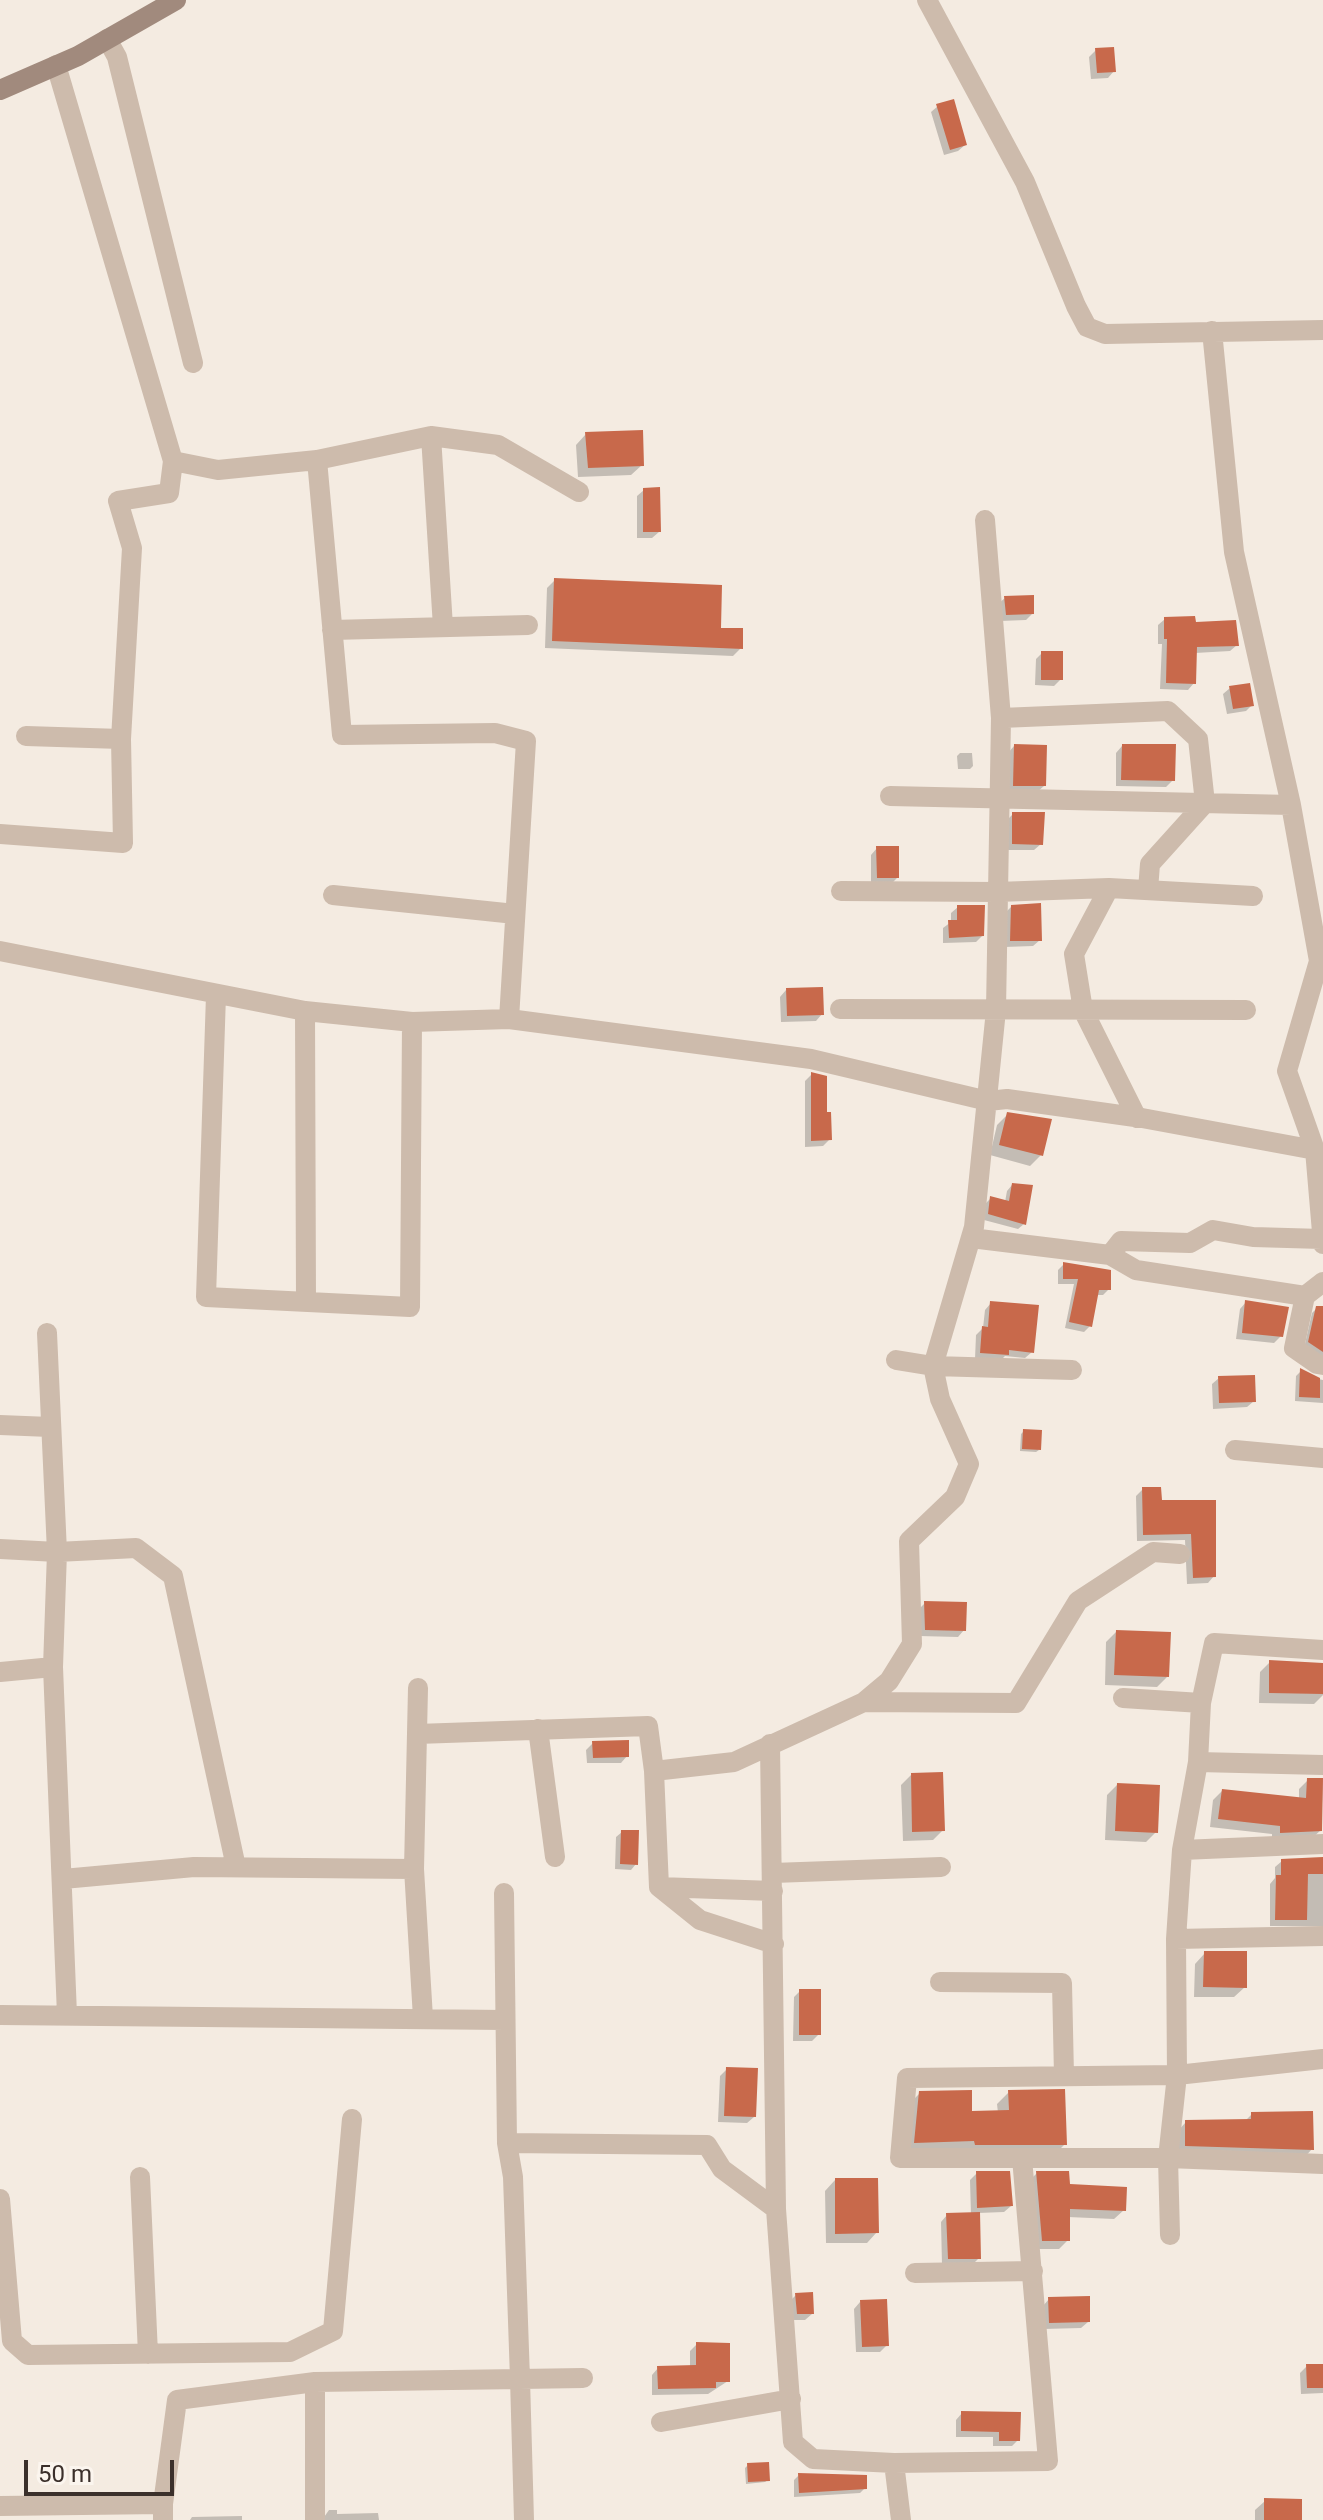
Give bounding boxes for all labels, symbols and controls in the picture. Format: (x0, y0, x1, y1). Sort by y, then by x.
scale bar (28, 2444, 178, 2494)
text: 50 m (38, 2460, 92, 2488)

